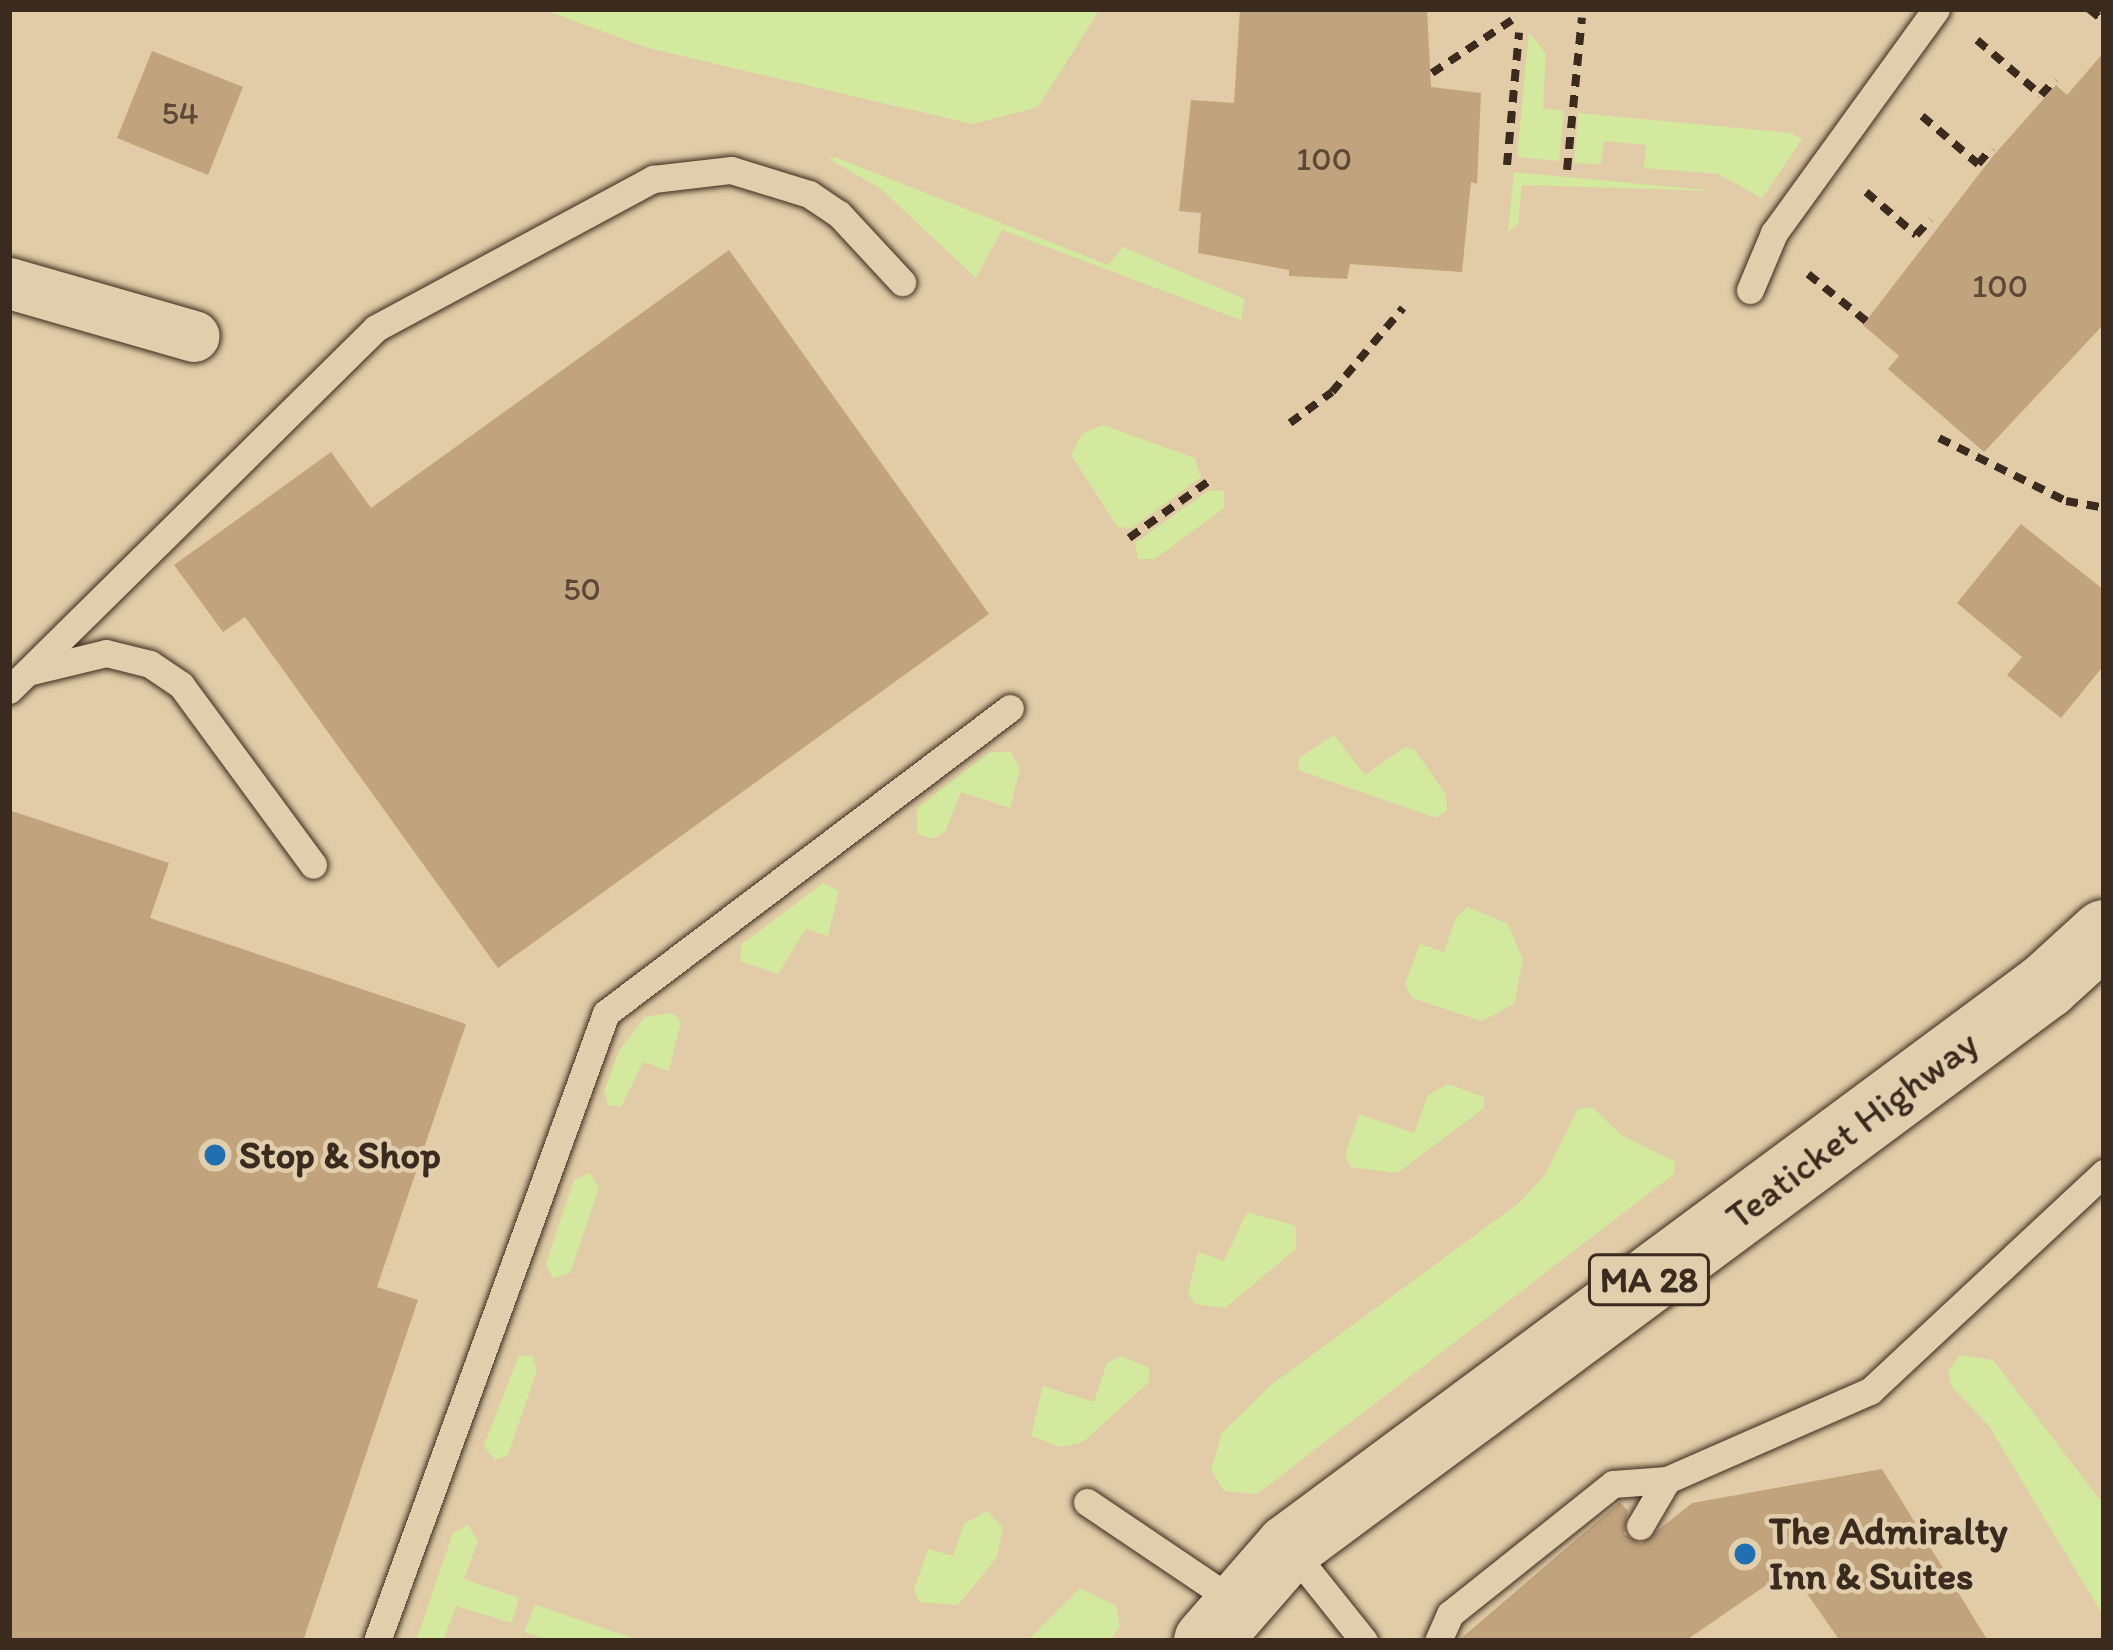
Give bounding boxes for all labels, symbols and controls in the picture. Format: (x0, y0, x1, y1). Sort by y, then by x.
house number: 54 (161, 93, 199, 133)
house number: 100 (1296, 139, 1352, 179)
house number: 100 (1972, 266, 2028, 306)
house number: 50 (563, 569, 601, 609)
street label: Teaticket Highway (1718, 1021, 1986, 1239)
place label: Stop & Shop (239, 1132, 440, 1178)
marker: Stop & Shop (202, 1142, 228, 1168)
road number: MA 28 (1586, 1250, 1712, 1310)
place label: The Admiralty Inn & Suites (1769, 1509, 2006, 1600)
marker: The Admiralty Inn & Suites (1732, 1541, 1758, 1567)

